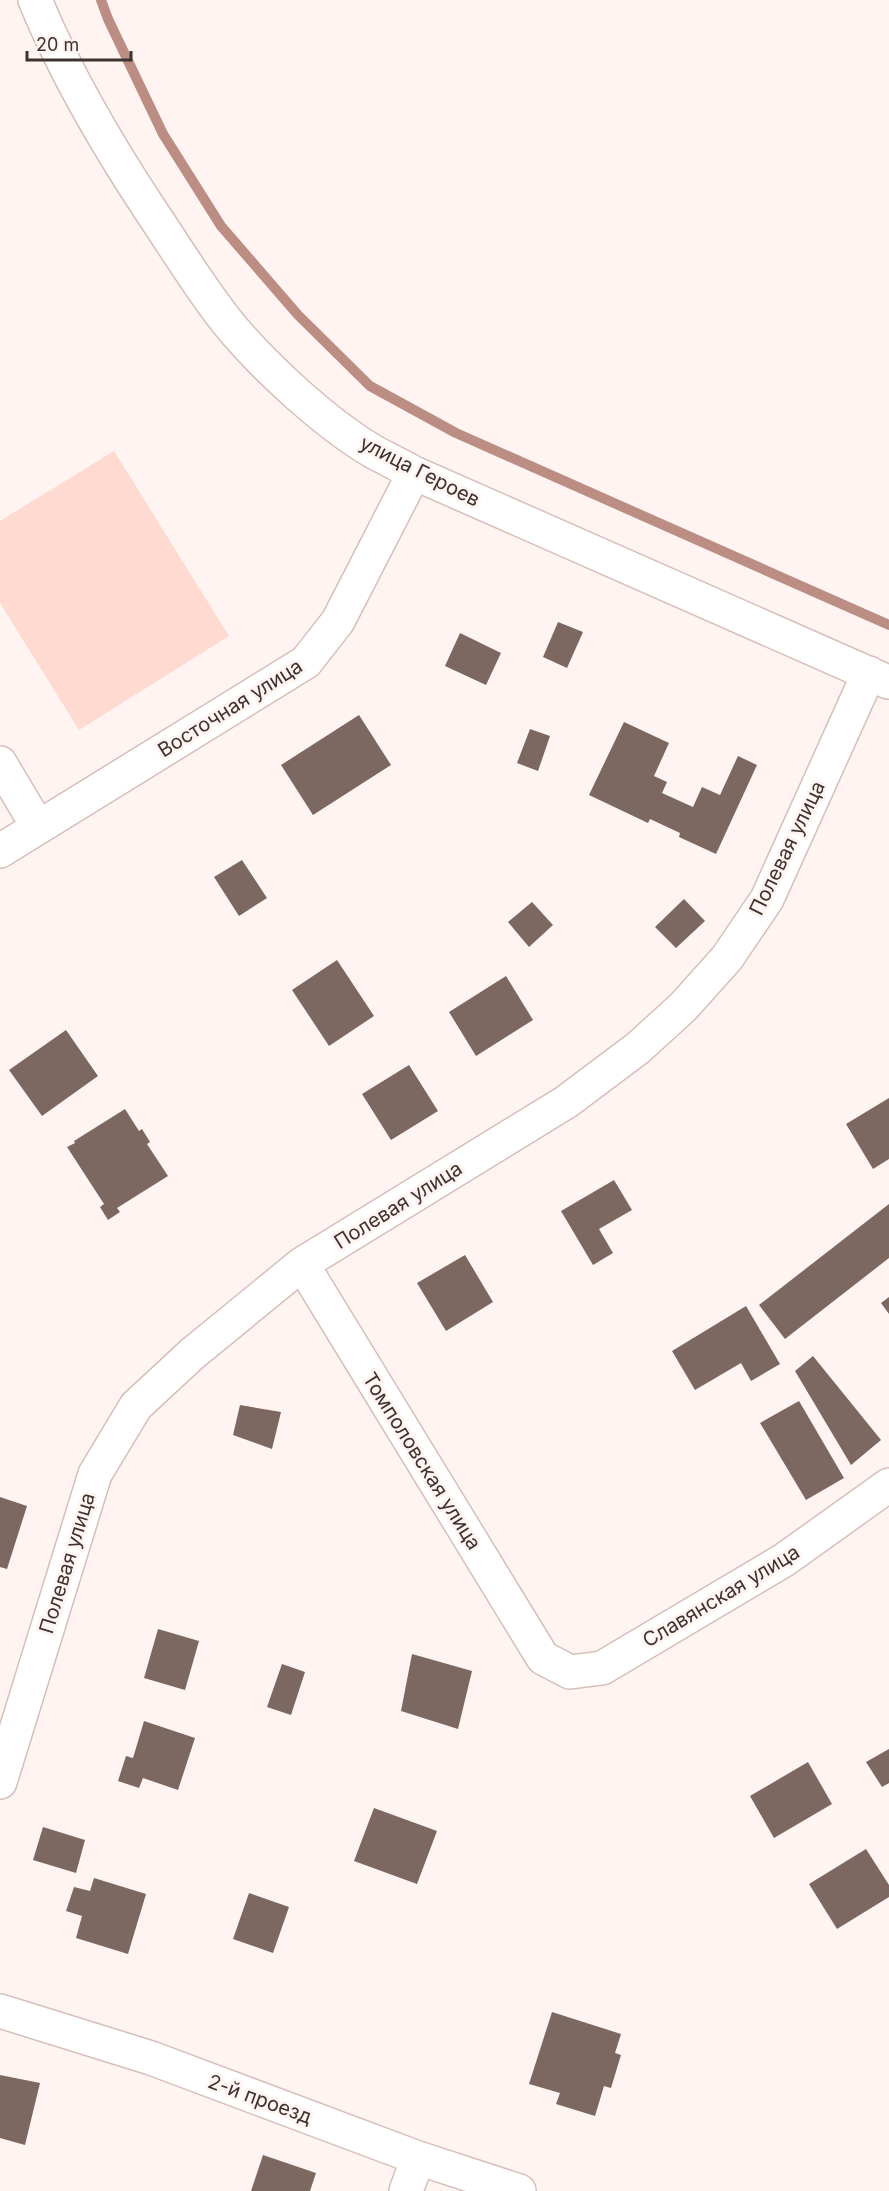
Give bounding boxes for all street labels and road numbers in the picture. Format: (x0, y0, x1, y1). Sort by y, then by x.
street label: улица Героев (356, 430, 484, 512)
street label: Восточная улица (153, 654, 307, 762)
street label: Полевая улица (744, 777, 830, 919)
street label: Полевая улица (330, 1156, 466, 1254)
street label: Томполовская улица (358, 1368, 486, 1554)
street label: Полевая улица (34, 1490, 100, 1636)
street label: Славянская улица (638, 1540, 804, 1652)
street label: 2-й проезд (205, 2069, 315, 2129)

